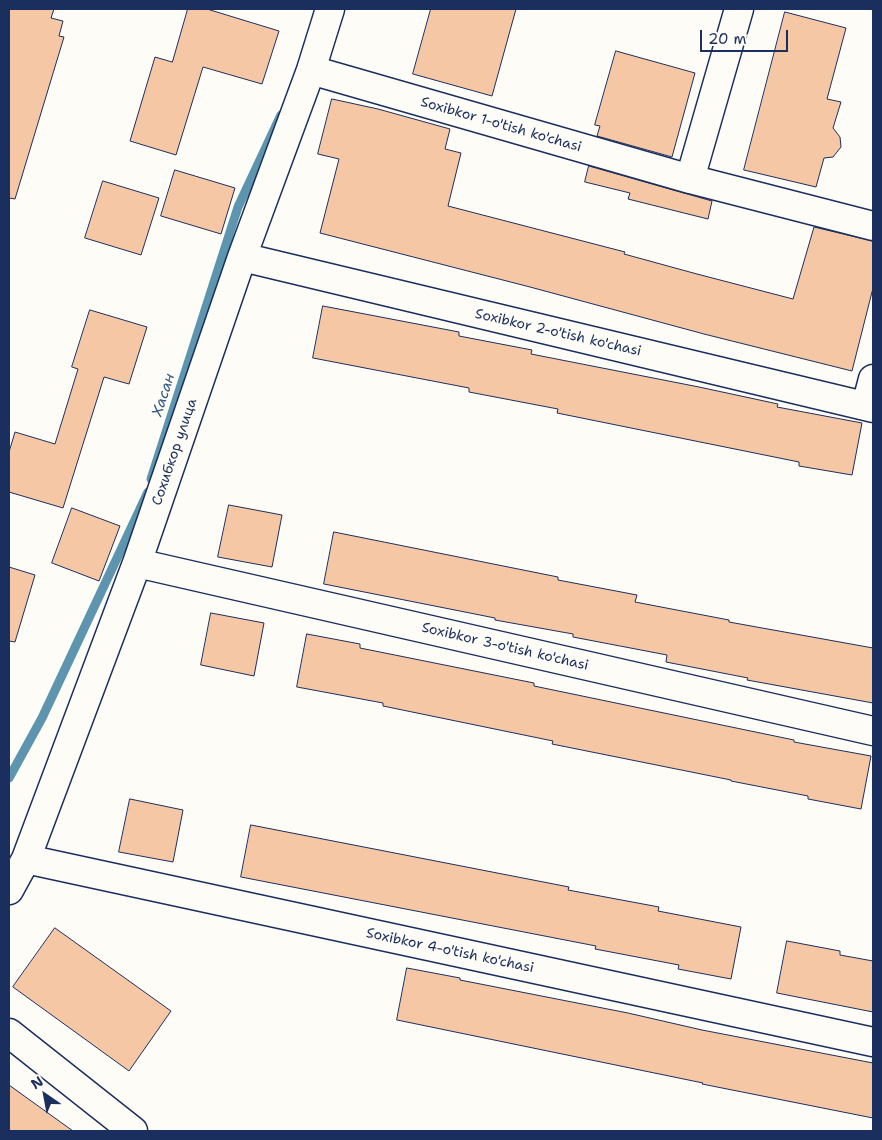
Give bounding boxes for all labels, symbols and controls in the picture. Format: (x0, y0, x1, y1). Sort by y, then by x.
scale bar (702, 20, 790, 52)
text: 20 m (708, 29, 747, 49)
street label: Soxibkor 1-o'tish ko'chasi (419, 94, 583, 156)
street label: Soxibkor 2-o'tish ko'chasi (473, 306, 643, 360)
water label: Хасан (149, 371, 179, 419)
street label: Сохибкор улица (149, 396, 201, 508)
street label: Soxibkor 3-o'tish ko'chasi (420, 620, 590, 674)
street label: Soxibkor 4-o'tish ko'chasi (365, 925, 535, 977)
north arrow (20, 1070, 70, 1120)
text: N (27, 1072, 46, 1093)

